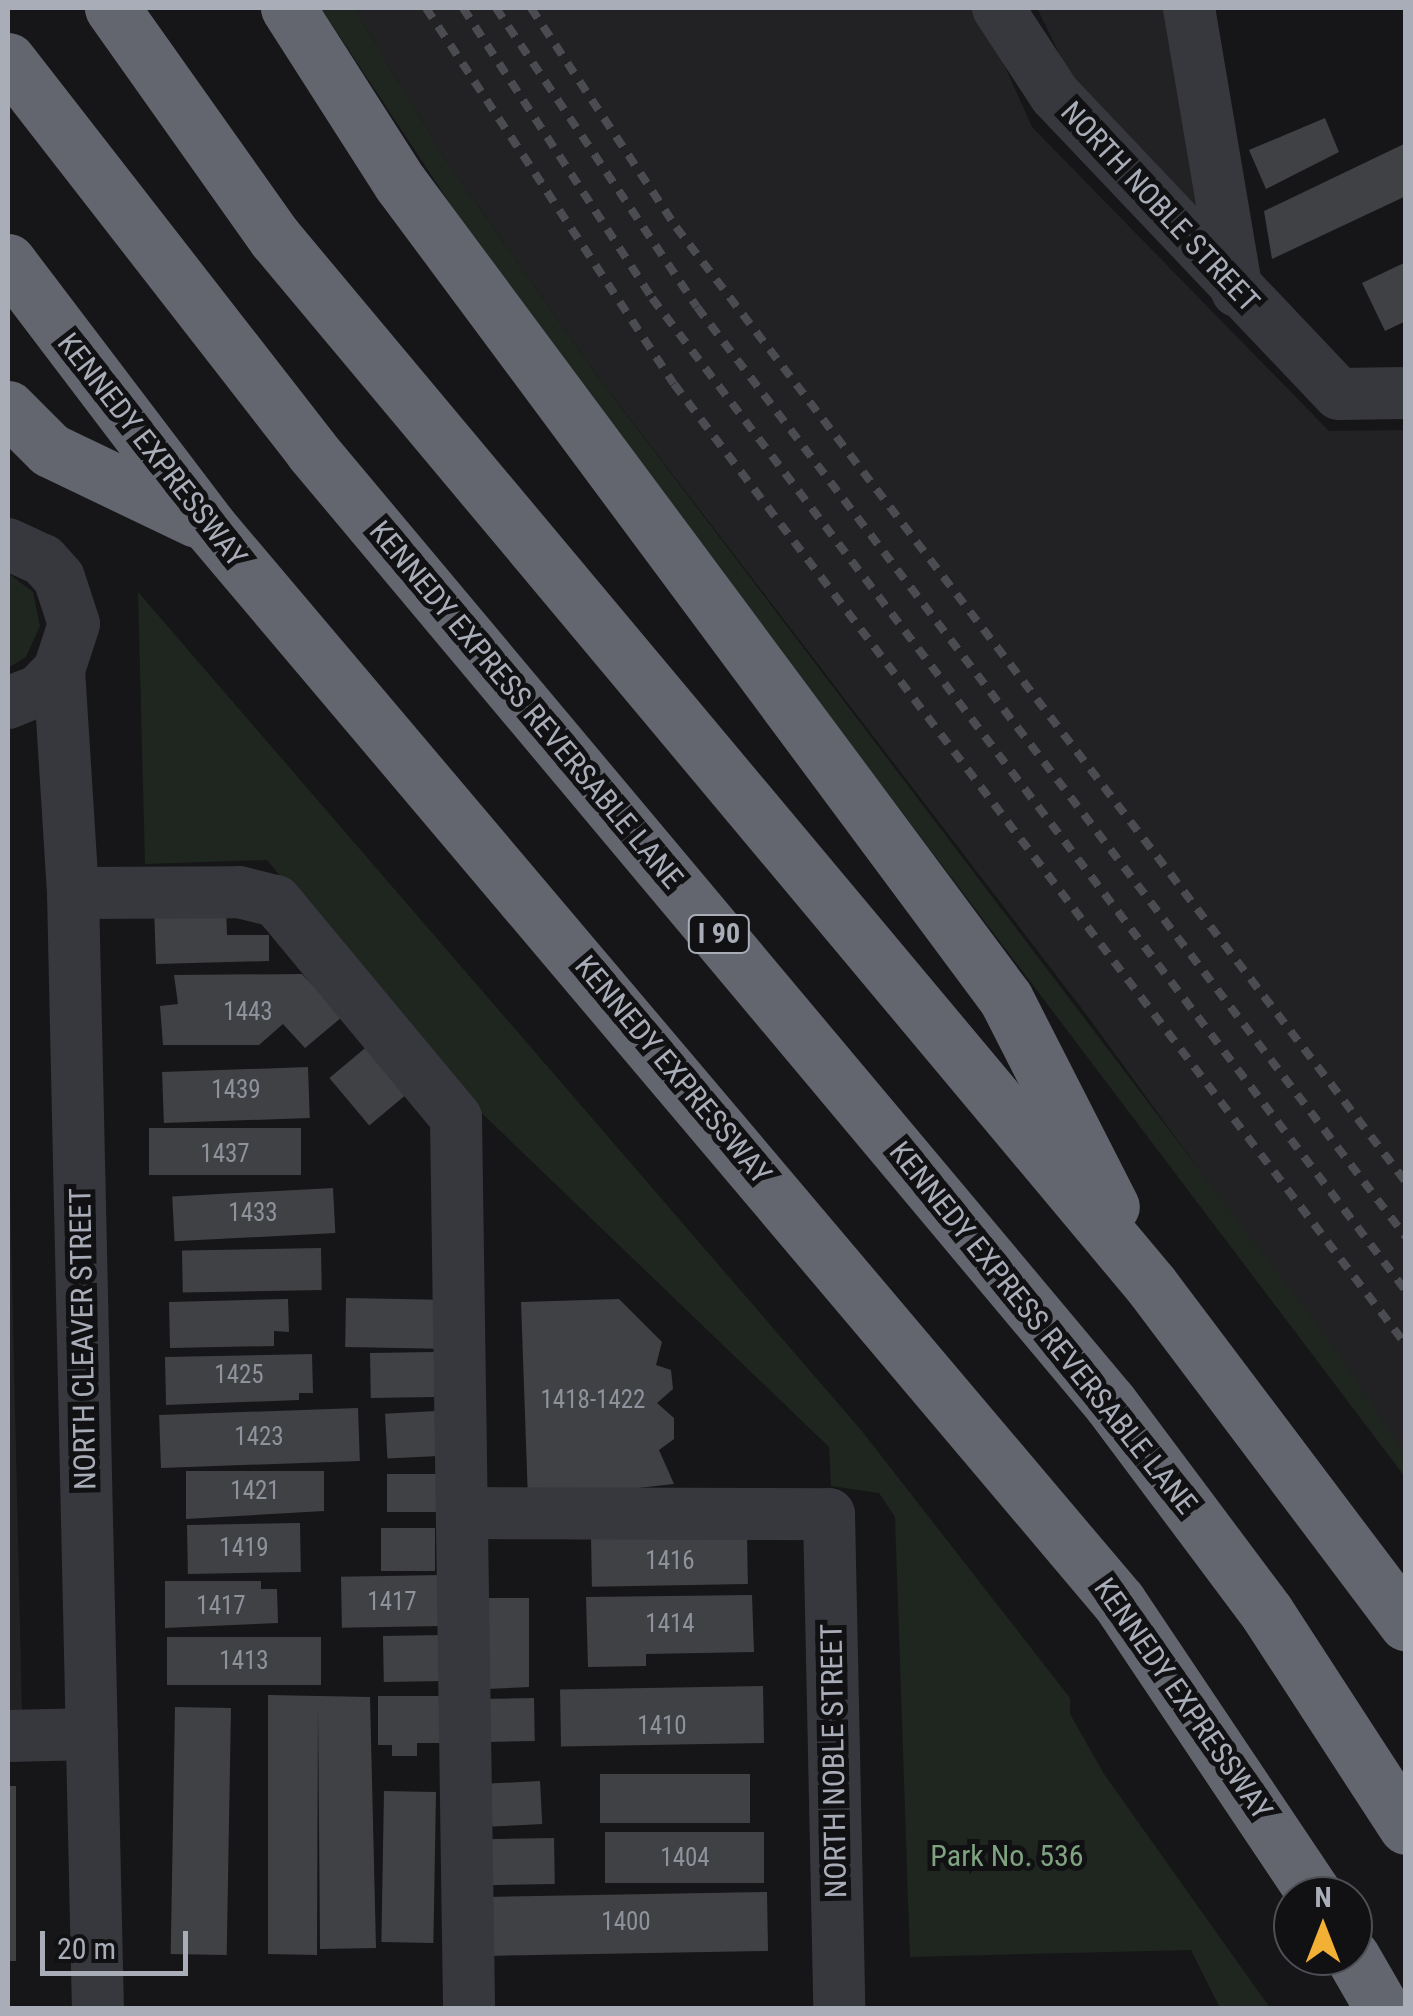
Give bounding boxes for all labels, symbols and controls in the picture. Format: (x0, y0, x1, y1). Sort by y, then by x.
street label: NORTH NOBLE STREET (1053, 94, 1267, 320)
street label: KENNEDY EXPRESSWAY (50, 326, 254, 574)
street label: KENNEDY EXPRESS REVERSABLE LANE (362, 514, 690, 896)
road number: I 90 (686, 911, 752, 957)
street label: KENNEDY EXPRESSWAY (567, 949, 779, 1191)
house number: 1443 (223, 997, 273, 1027)
house number: 1439 (211, 1075, 261, 1105)
street label: KENNEDY EXPRESS REVERSABLE LANE (882, 1135, 1204, 1521)
house number: 1437 (200, 1139, 250, 1169)
street label: NORTH CLEAVER STREET (62, 1188, 104, 1490)
house number: 1433 (228, 1198, 278, 1228)
house number: 1425 (214, 1360, 264, 1390)
house number: 1418-1422 (541, 1385, 645, 1415)
house number: 1423 (234, 1422, 284, 1452)
house number: 1421 (230, 1476, 280, 1506)
house number: 1419 (219, 1533, 269, 1563)
house number: 1416 (645, 1546, 695, 1576)
street label: KENNEDY EXPRESSWAY (1086, 1571, 1280, 1827)
house number: 1417 (367, 1587, 417, 1617)
house number: 1417 (196, 1591, 246, 1621)
house number: 1414 (645, 1609, 695, 1639)
street label: NORTH NOBLE STREET (814, 1624, 854, 1898)
house number: 1413 (219, 1646, 269, 1676)
house number: 1410 (637, 1711, 687, 1741)
park label: Park No. 536 (930, 1838, 1084, 1874)
house number: 1404 (660, 1843, 710, 1873)
north arrow (1273, 1876, 1373, 1976)
text: N (1314, 1881, 1332, 1914)
house number: 1400 (601, 1907, 651, 1937)
scale bar (45, 1911, 192, 1973)
text: 20 m (57, 1931, 116, 1966)

